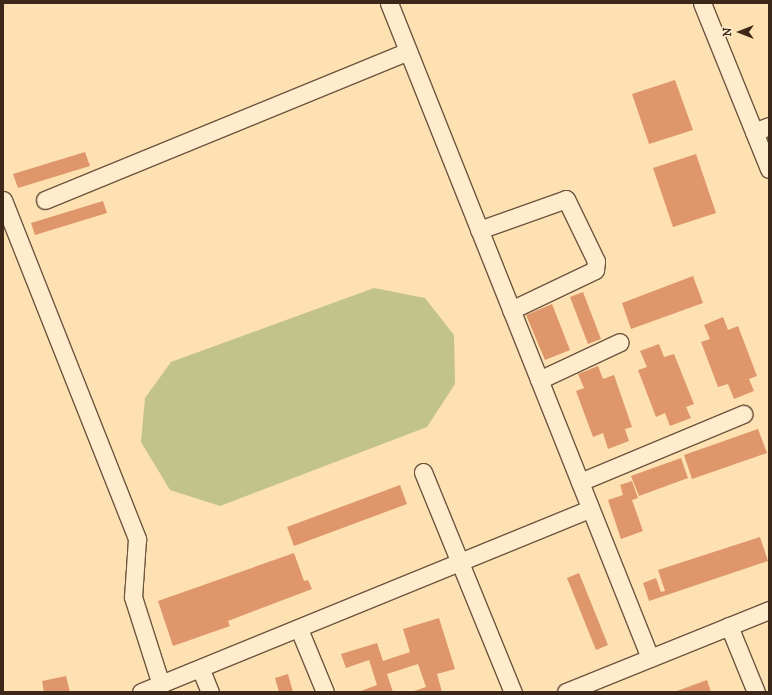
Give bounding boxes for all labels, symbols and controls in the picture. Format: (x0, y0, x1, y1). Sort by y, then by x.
north arrow (720, 12, 760, 52)
text: N (721, 27, 735, 37)

